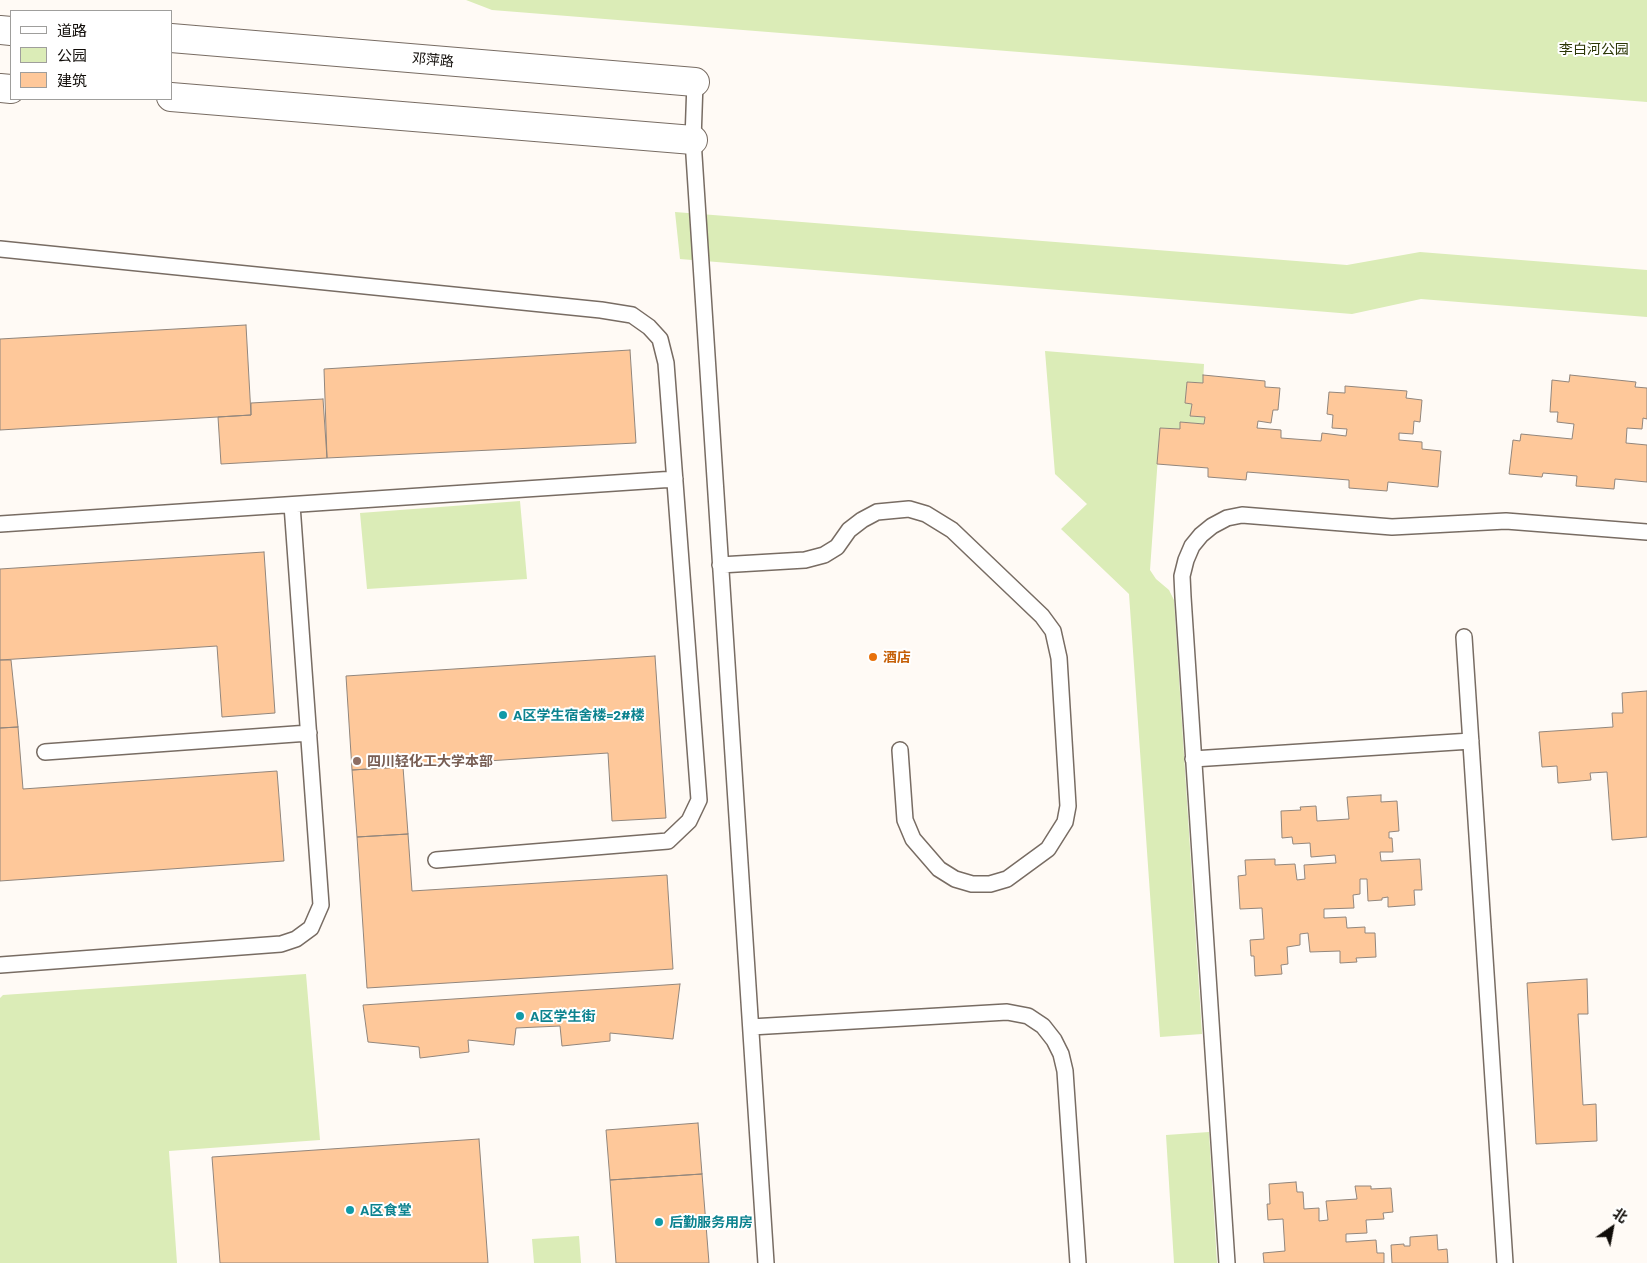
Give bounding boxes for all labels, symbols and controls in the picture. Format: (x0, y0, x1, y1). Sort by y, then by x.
legend (10, 10, 172, 100)
text: 道路 (57, 21, 87, 39)
park label: 李白河公园 (1559, 41, 1629, 57)
text: 公园 (57, 46, 87, 64)
street label: 邓萍路 (411, 50, 455, 70)
text: 建筑 (57, 71, 87, 89)
place label: 酒店 (883, 649, 911, 665)
marker: 酒店 (867, 651, 879, 663)
place label: A区学生宿舍楼=2#楼 (513, 707, 645, 723)
marker: A区学生宿舍楼=2#楼 (497, 709, 509, 721)
place label: 四川轻化工大学本部 (367, 753, 493, 769)
marker: 四川轻化工大学本部 (351, 755, 363, 767)
place label: A区学生街 (530, 1008, 595, 1024)
marker: A区学生街 (514, 1010, 526, 1022)
place label: A区食堂 (360, 1202, 411, 1218)
north arrow (1587, 1203, 1637, 1253)
marker: A区食堂 (344, 1204, 356, 1216)
text: 北 (1610, 1204, 1631, 1226)
place label: 后勤服务用房 (669, 1214, 753, 1230)
marker: 后勤服务用房 (653, 1216, 665, 1228)

